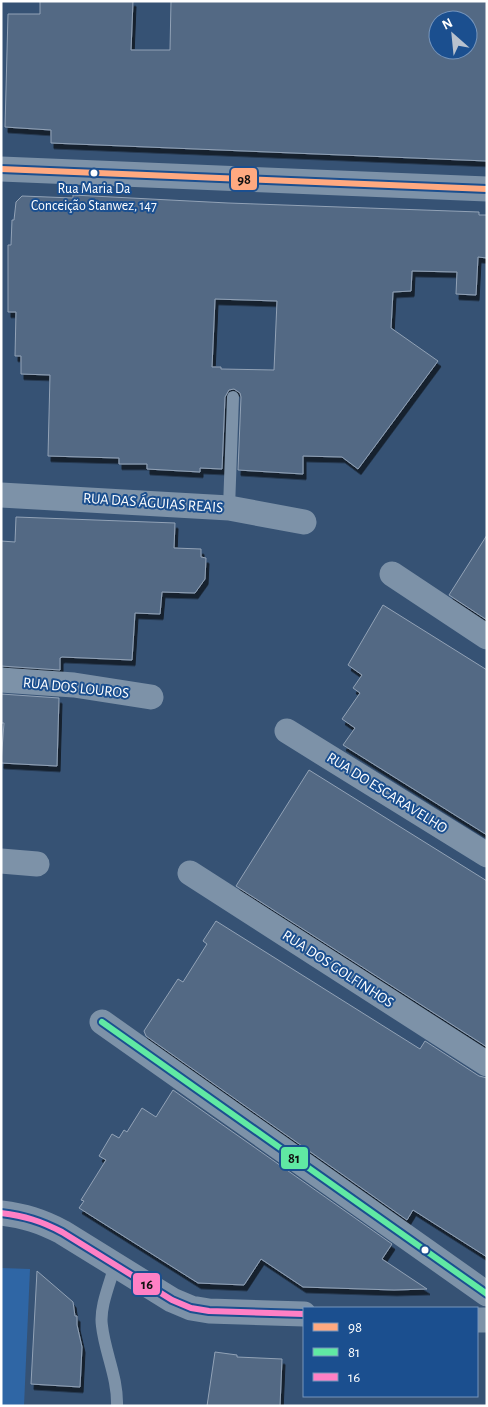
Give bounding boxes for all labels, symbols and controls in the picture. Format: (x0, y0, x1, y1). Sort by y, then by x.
north arrow (428, 10, 478, 60)
text: N (440, 16, 455, 33)
line badge: 98 (230, 167, 258, 191)
marker: Rua Maria Da Conceição Stanwez, 147 (89, 168, 99, 178)
text: 98 (237, 173, 251, 187)
place label: Rua Maria Da Conceição Stanwez, 147 (31, 182, 157, 213)
street label: RUA DAS ÁGUIAS REAIS (82, 489, 224, 515)
street label: RUA DOS LOUROS (22, 675, 130, 701)
street label: RUA DO ESCARAVELHO (324, 750, 450, 836)
street label: RUA DOS GOLFINHOS (280, 928, 396, 1010)
line badge: 81 (280, 1146, 309, 1170)
text: 81 (288, 1152, 300, 1166)
unlabelled marker (420, 1245, 430, 1255)
line badge: 16 (132, 1272, 161, 1296)
text: 16 (141, 1278, 153, 1292)
legend (303, 1307, 478, 1397)
text: 98 (348, 1320, 362, 1335)
text: 81 (348, 1345, 360, 1360)
text: 16 (348, 1370, 360, 1385)

